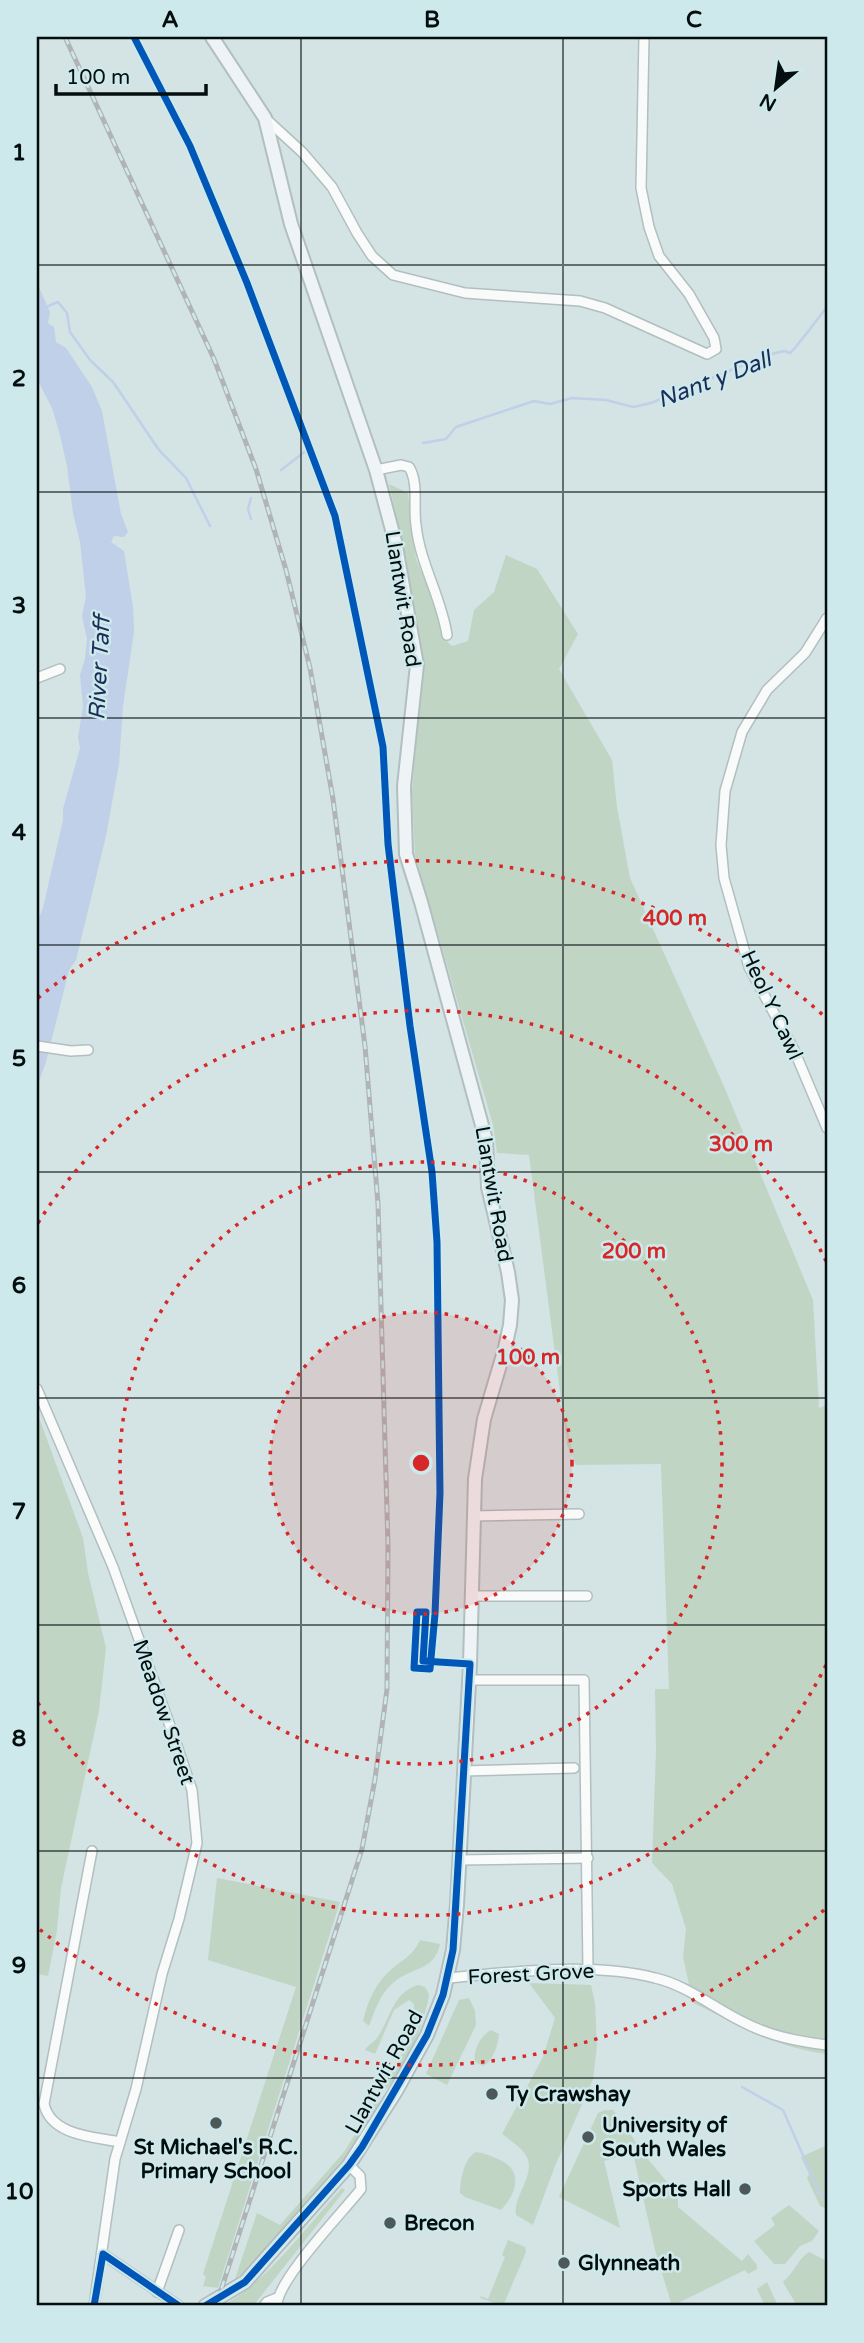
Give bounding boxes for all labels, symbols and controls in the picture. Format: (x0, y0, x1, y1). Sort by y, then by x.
text: A (161, 6, 179, 34)
text: B (424, 6, 440, 34)
text: C (686, 6, 702, 34)
scale bar (56, 52, 206, 96)
north arrow (742, 52, 812, 122)
text: 100 m (66, 65, 130, 90)
text: N (756, 89, 780, 115)
text: 1 (12, 139, 26, 167)
water label: Nant y Dall (653, 345, 777, 414)
text: 2 (12, 365, 26, 393)
street label: Llantwit Road (379, 529, 426, 669)
text: 3 (12, 592, 26, 620)
water label: River Taff (83, 611, 117, 721)
text: 4 (12, 819, 27, 847)
text: 400 m (643, 906, 707, 931)
street label: Heol Y Cawl (735, 947, 808, 1064)
text: 5 (12, 1045, 26, 1073)
street label: Llantwit Road (469, 1124, 518, 1264)
text: 300 m (709, 1132, 773, 1157)
text: 200 m (602, 1239, 666, 1264)
text: 6 (12, 1272, 26, 1300)
text: 100 m (496, 1345, 560, 1370)
centre of rings (409, 1451, 433, 1475)
text: 7 (12, 1498, 26, 1526)
street label: Meadow Street (127, 1636, 200, 1788)
text: 8 (12, 1725, 26, 1753)
text: 9 (12, 1952, 26, 1980)
street label: Forest Grove (467, 1959, 595, 1990)
street label: Llantwit Road (340, 2006, 429, 2139)
place label: Ty Crawshay (505, 2082, 631, 2107)
marker: Ty Crawshay (484, 2086, 500, 2102)
place label: University of South Wales (602, 2113, 728, 2162)
marker: St Michael's R.C. Primary School (208, 2115, 224, 2131)
marker: University of South Wales (580, 2129, 596, 2145)
place label: St Michael's R.C. Primary School (134, 2135, 298, 2184)
place label: Sports Hall (622, 2177, 731, 2202)
text: 10 (5, 2178, 33, 2206)
marker: Sports Hall (737, 2181, 753, 2197)
place label: Brecon (404, 2211, 475, 2236)
marker: Brecon (382, 2215, 398, 2231)
place label: Glynneath (578, 2251, 680, 2276)
marker: Glynneath (556, 2255, 572, 2271)

